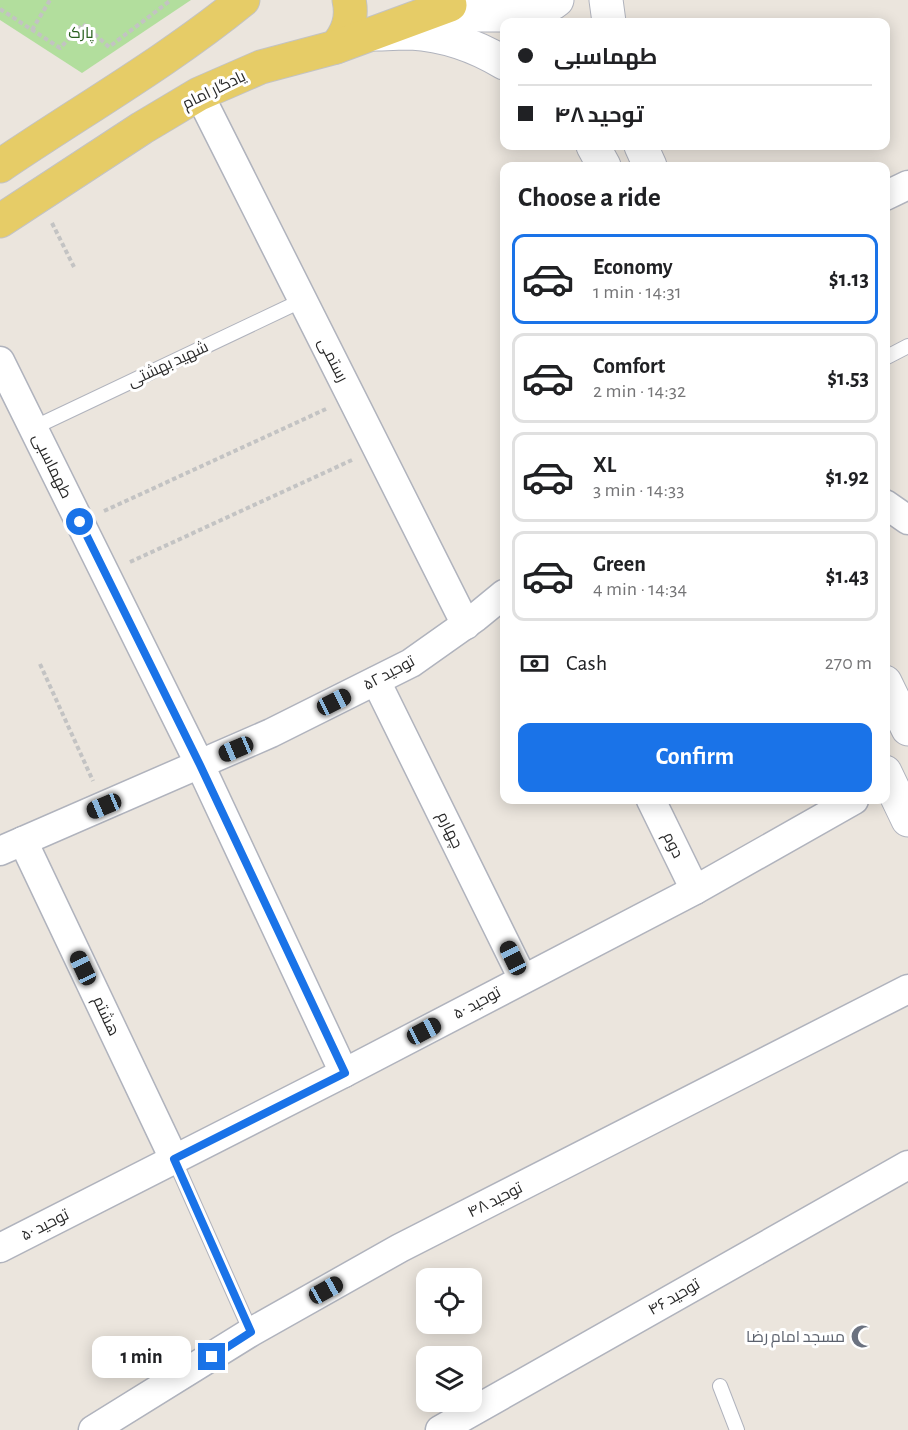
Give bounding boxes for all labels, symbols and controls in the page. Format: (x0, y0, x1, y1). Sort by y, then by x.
park label: پارک (68, 25, 95, 44)
text: طهماسبی (554, 46, 657, 68)
street label: یادگار امام (180, 67, 250, 115)
text: توحید ۴۸ (554, 104, 643, 126)
text: Choose a ride (518, 184, 661, 211)
icon: car (521, 252, 575, 306)
text: Economy (593, 256, 673, 278)
text: $1.13 (829, 268, 869, 290)
text: 1 min · 14:31 (593, 282, 682, 302)
street label: رستمی (313, 335, 351, 386)
street label: شهید بهشتی (125, 337, 212, 391)
icon: car (521, 351, 575, 405)
text: Comfort (593, 355, 665, 377)
text: $1.53 (827, 367, 869, 389)
text: 2 min · 14:32 (593, 381, 686, 401)
street label: طهماسبی (28, 431, 75, 502)
icon: car (521, 450, 575, 504)
text: XL (593, 454, 616, 476)
text: $1.92 (825, 466, 869, 488)
text: 3 min · 14:33 (593, 480, 684, 500)
route start (66, 508, 93, 535)
icon: car (521, 549, 575, 603)
text: Green (593, 553, 646, 575)
text: $1.43 (826, 565, 869, 587)
text: 4 min · 14:34 (593, 579, 687, 599)
icon: cash (518, 647, 551, 680)
text: Cash (566, 652, 607, 674)
street label: توحید ۵۲ (361, 653, 418, 694)
text: 270 m (825, 653, 872, 673)
car (314, 686, 354, 718)
button: Confirm (518, 723, 872, 792)
car (216, 734, 256, 764)
car (84, 791, 124, 821)
street label: چهارم (432, 809, 466, 852)
street label: دوم (657, 830, 686, 862)
car (497, 938, 529, 978)
car (67, 948, 99, 988)
street label: توحید ۵۰ (451, 984, 504, 1023)
street label: هشتم (87, 993, 123, 1040)
car (404, 1015, 444, 1047)
street label: توحید ۴۸ (465, 1179, 526, 1221)
street label: توحید ۵۰ (19, 1206, 72, 1245)
map controls (416, 1268, 482, 1412)
button: locate (416, 1268, 482, 1334)
car (306, 1273, 346, 1307)
street label: توحید ۴۶ (645, 1276, 704, 1319)
mosque icon: مسجد امام رضا (850, 1324, 876, 1350)
place label: مسجد امام رضا (746, 1329, 845, 1348)
callout: 1 min (92, 1336, 191, 1378)
route end (198, 1343, 225, 1370)
button: layers (416, 1346, 482, 1412)
text: 1 min (120, 1347, 163, 1367)

